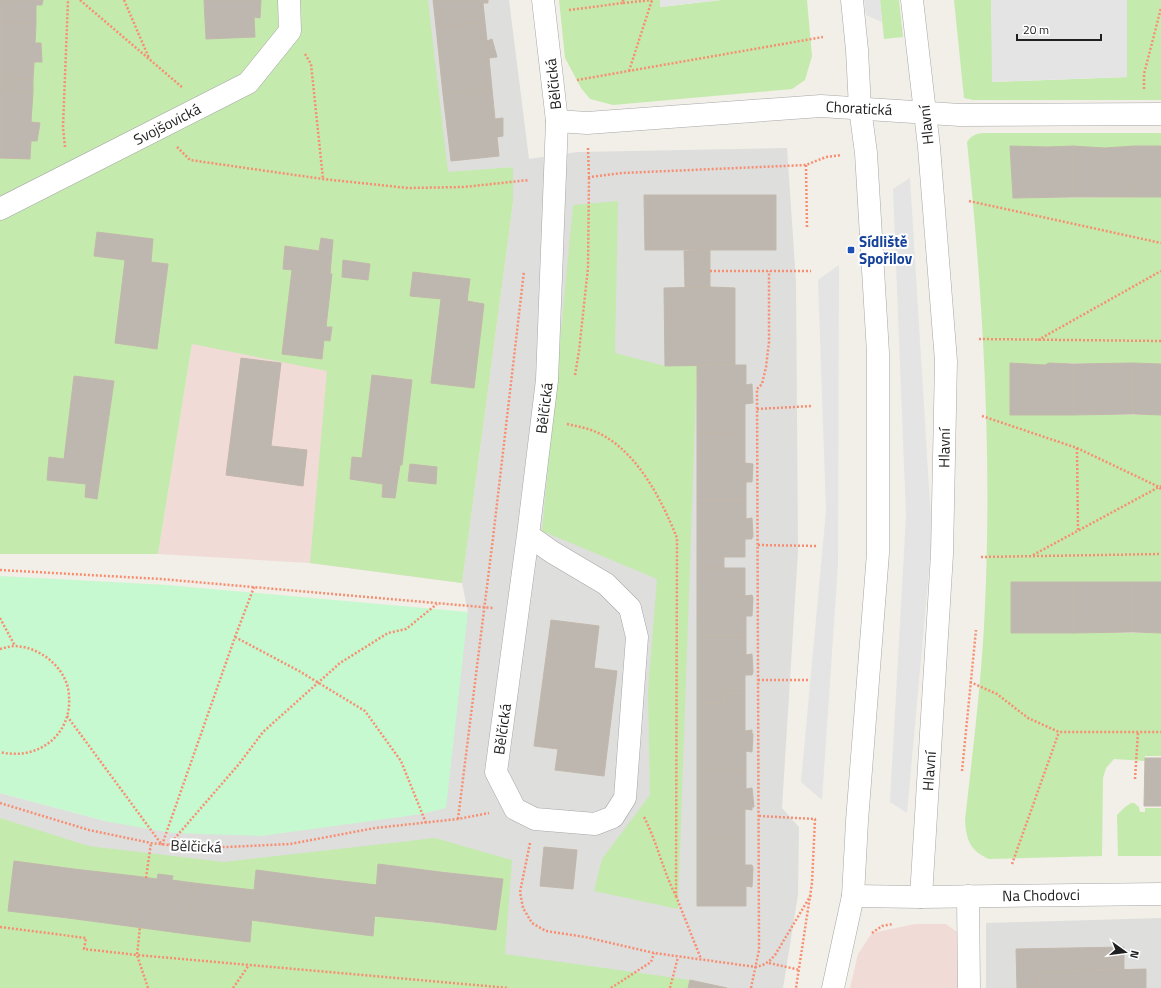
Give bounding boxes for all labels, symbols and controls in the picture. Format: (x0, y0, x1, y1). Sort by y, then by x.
scale bar (1017, 16, 1101, 42)
text: 20 m (1023, 20, 1049, 39)
street label: Bělčická (539, 57, 567, 111)
street label: Choratická (825, 95, 893, 121)
street label: Svojšovická (129, 97, 205, 151)
street label: Hlavní (912, 102, 940, 146)
place label: Sídliště Spořilov (859, 230, 913, 270)
marker: Sídliště Spořilov (846, 245, 856, 255)
street label: Bělčická (529, 381, 559, 435)
street label: Hlavní (932, 426, 956, 468)
street label: Bělčická (487, 702, 517, 756)
street label: Hlavní (916, 749, 942, 792)
street label: Bělčická (170, 834, 223, 858)
street label: Na Chodovci (1002, 883, 1080, 907)
north arrow (1105, 932, 1145, 972)
text: N (1126, 949, 1143, 960)

